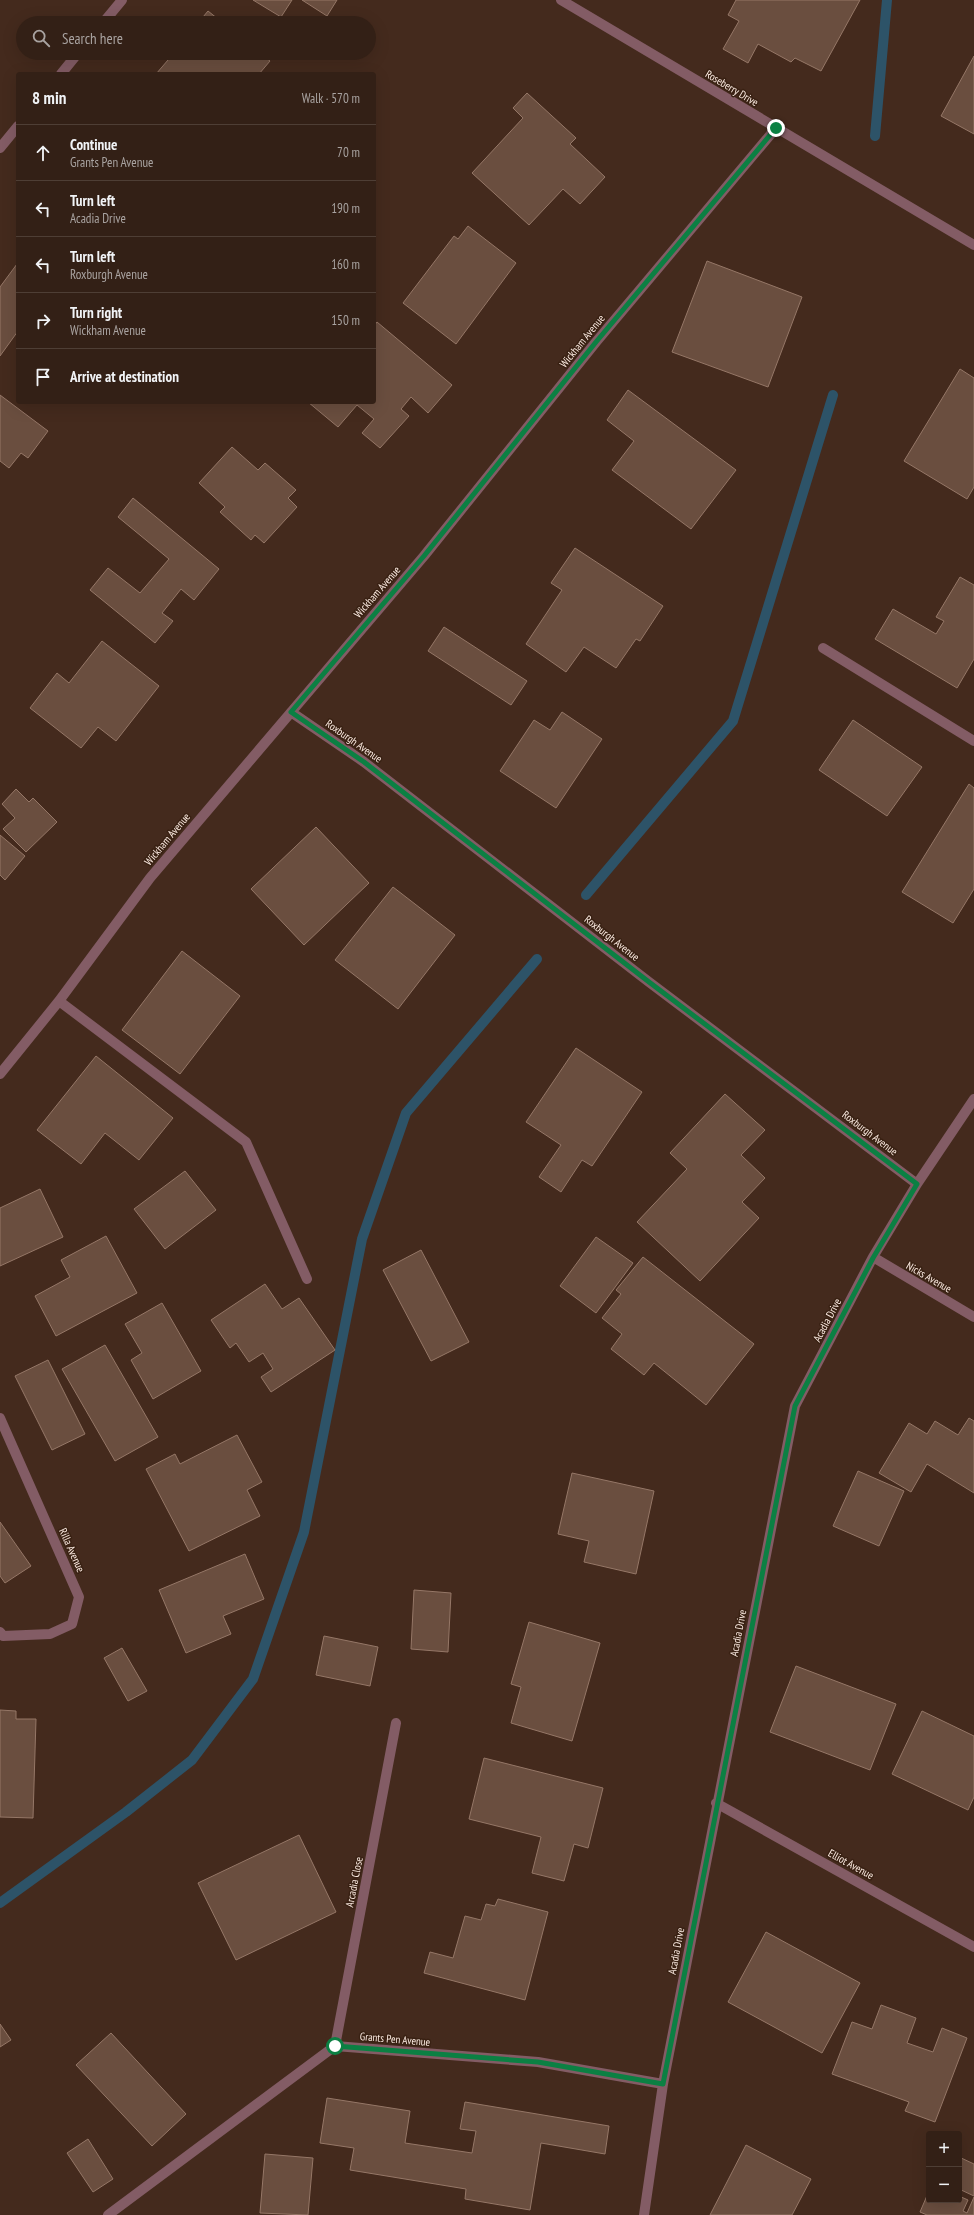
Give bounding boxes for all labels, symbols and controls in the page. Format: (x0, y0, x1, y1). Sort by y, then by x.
search box (16, 16, 376, 60)
icon: search (30, 27, 52, 49)
text: Search here (62, 29, 123, 48)
street label: Roseberry Drive (703, 67, 761, 110)
text: 8 min (32, 87, 66, 109)
text: Walk · 570 m (302, 90, 360, 107)
route end (767, 119, 785, 137)
text: Continue (70, 135, 117, 154)
icon: ahead (32, 142, 54, 164)
text: 70 m (337, 144, 360, 161)
text: Grants Pen Avenue (70, 154, 153, 171)
text: Turn left (70, 191, 115, 210)
icon: left (32, 198, 54, 220)
text: 190 m (331, 200, 360, 217)
text: Acadia Drive (70, 210, 126, 227)
text: Turn left (70, 247, 115, 266)
icon: left (32, 254, 54, 276)
text: 160 m (331, 256, 360, 273)
text: Roxburgh Avenue (70, 266, 148, 283)
text: Turn right (70, 303, 122, 322)
icon: right (32, 310, 54, 332)
street label: Wickham Avenue (556, 311, 608, 370)
text: 150 m (331, 312, 360, 329)
text: Wickham Avenue (70, 322, 146, 339)
icon: arrive (32, 366, 54, 388)
text: Arrive at destination (70, 367, 179, 386)
street label: Wickham Avenue (351, 563, 404, 621)
street label: Roxburgh Avenue (323, 716, 385, 766)
street label: Wickham Avenue (141, 810, 193, 868)
street label: Roxburgh Avenue (582, 912, 643, 964)
street label: Roxburgh Avenue (839, 1108, 901, 1159)
street label: Nicks Avenue (904, 1258, 955, 1296)
street label: Acadia Drive (810, 1295, 844, 1344)
street label: Rilla Avenue (56, 1526, 88, 1575)
street label: Acadia Drive (727, 1608, 749, 1658)
street label: Elliot Avenue (826, 1846, 877, 1882)
street label: Arcadia Close (342, 1855, 366, 1908)
street label: Acadia Drive (665, 1926, 687, 1976)
street label: Grants Pen Avenue (359, 2029, 431, 2049)
route start (326, 2037, 344, 2055)
map controls (926, 2131, 962, 2203)
button: + (926, 2131, 962, 2167)
button: − (926, 2167, 962, 2203)

